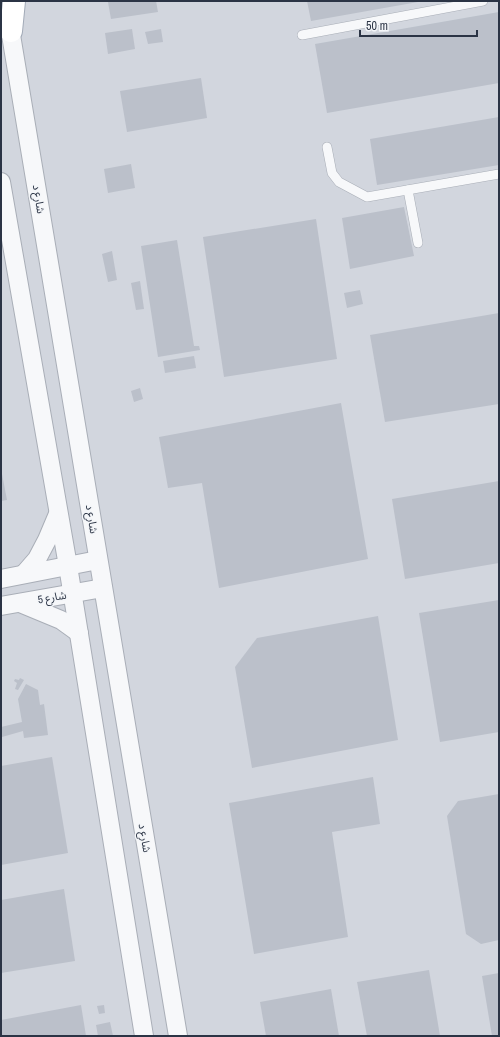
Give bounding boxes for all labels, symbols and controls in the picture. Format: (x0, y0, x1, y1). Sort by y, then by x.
scale bar (360, 12, 477, 38)
text: 50 m (366, 18, 388, 34)
street label: شارع د (29, 183, 48, 215)
street label: شارع د (82, 503, 101, 535)
street label: شارع 5 (37, 588, 68, 607)
street label: شارع د (135, 822, 154, 854)

